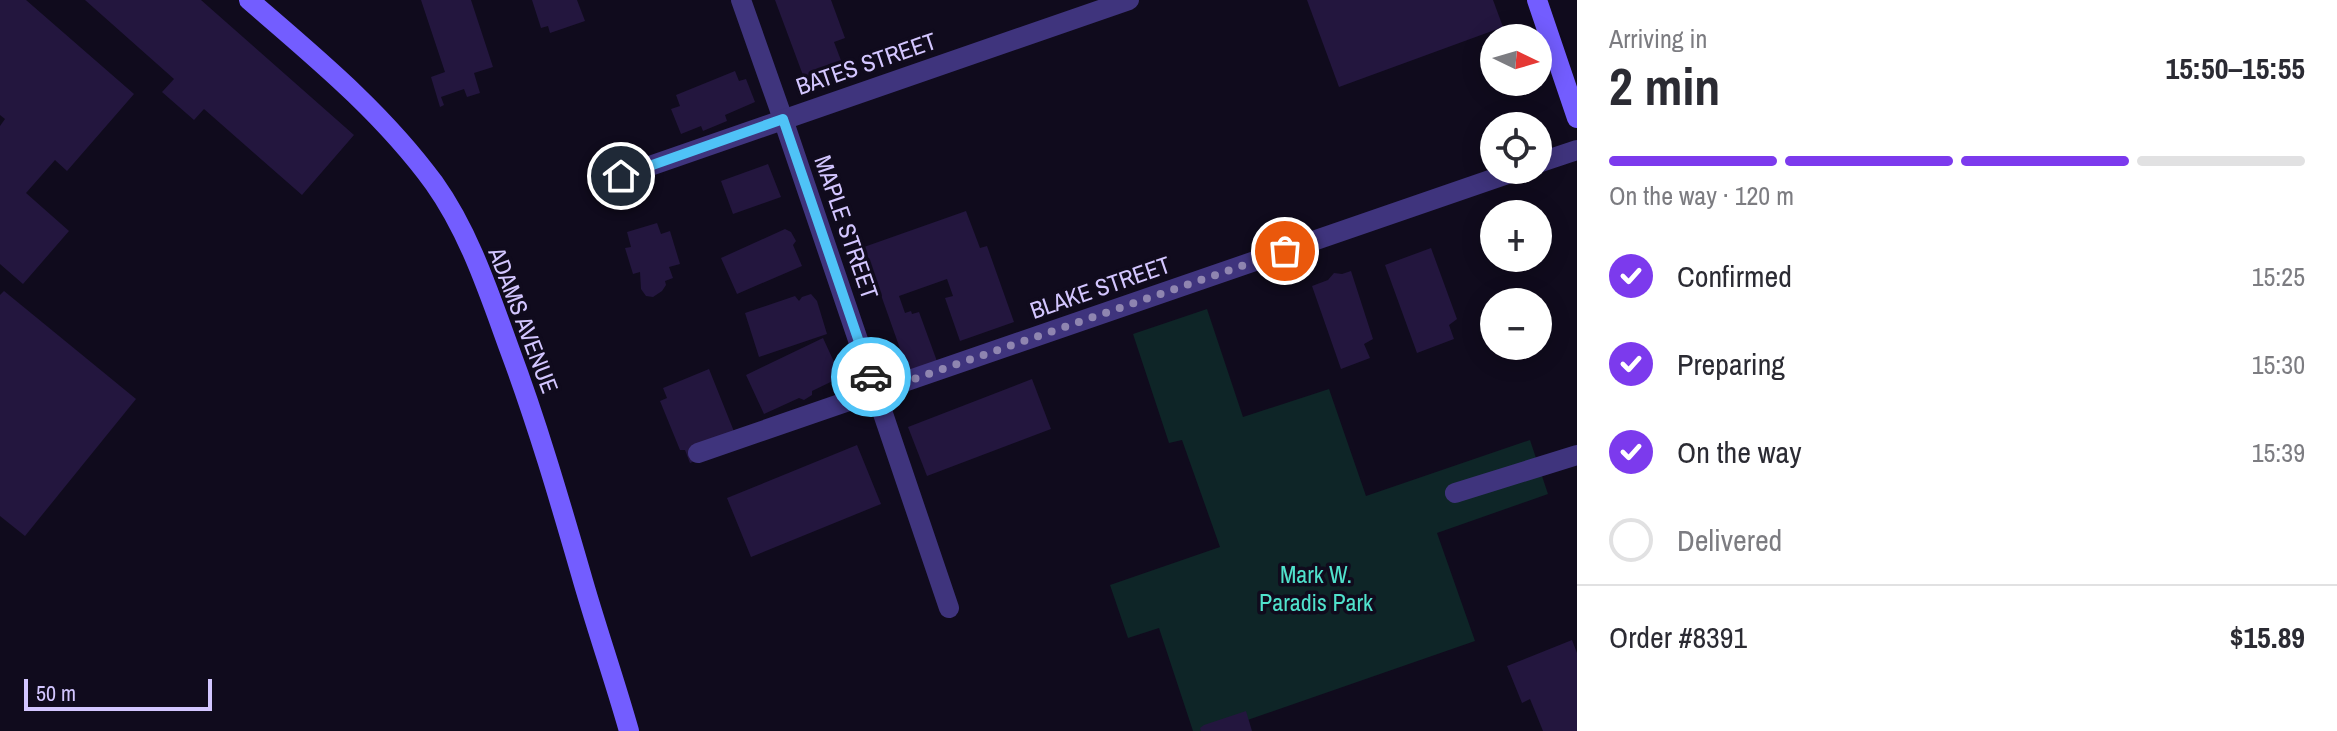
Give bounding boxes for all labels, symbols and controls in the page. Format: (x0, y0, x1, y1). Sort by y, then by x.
text: Arriving in (1609, 21, 1707, 56)
street label: BATES STREET (792, 24, 940, 102)
north arrow (1480, 24, 1552, 96)
map controls (1480, 24, 1552, 360)
text: 15:50–15:55 (2166, 48, 2305, 88)
text: 2 min (1609, 51, 1720, 121)
button: locate (1480, 112, 1552, 184)
pin (587, 142, 655, 210)
street label: MAPLE STREET (807, 151, 887, 303)
icon: home (599, 154, 643, 198)
text: On the way · 120 m (1609, 178, 1794, 213)
button: + (1480, 200, 1552, 272)
pin (1251, 217, 1319, 285)
icon: bag (1263, 229, 1307, 273)
street label: ADAMS AVENUE (481, 242, 567, 398)
street label: BLAKE STREET (1025, 248, 1175, 326)
icon: check (1609, 254, 1653, 298)
text: Confirmed (1677, 256, 1792, 296)
text: 15:25 (2252, 259, 2305, 294)
button: − (1480, 288, 1552, 360)
courier (831, 337, 911, 417)
icon: check (1609, 342, 1653, 386)
text: Preparing (1677, 344, 1785, 384)
text: 15:30 (2252, 347, 2305, 382)
icon: car (849, 355, 893, 399)
icon: check (1609, 430, 1653, 474)
text: On the way (1677, 432, 1801, 472)
text: 15:39 (2252, 435, 2305, 470)
text: Delivered (1677, 520, 1782, 560)
park label: Mark W. Paradis Park (1259, 558, 1373, 618)
text: Order #8391 (1609, 617, 1747, 657)
text: $15.89 (2230, 617, 2305, 657)
scale bar (24, 675, 212, 711)
text: 50 m (36, 678, 76, 708)

